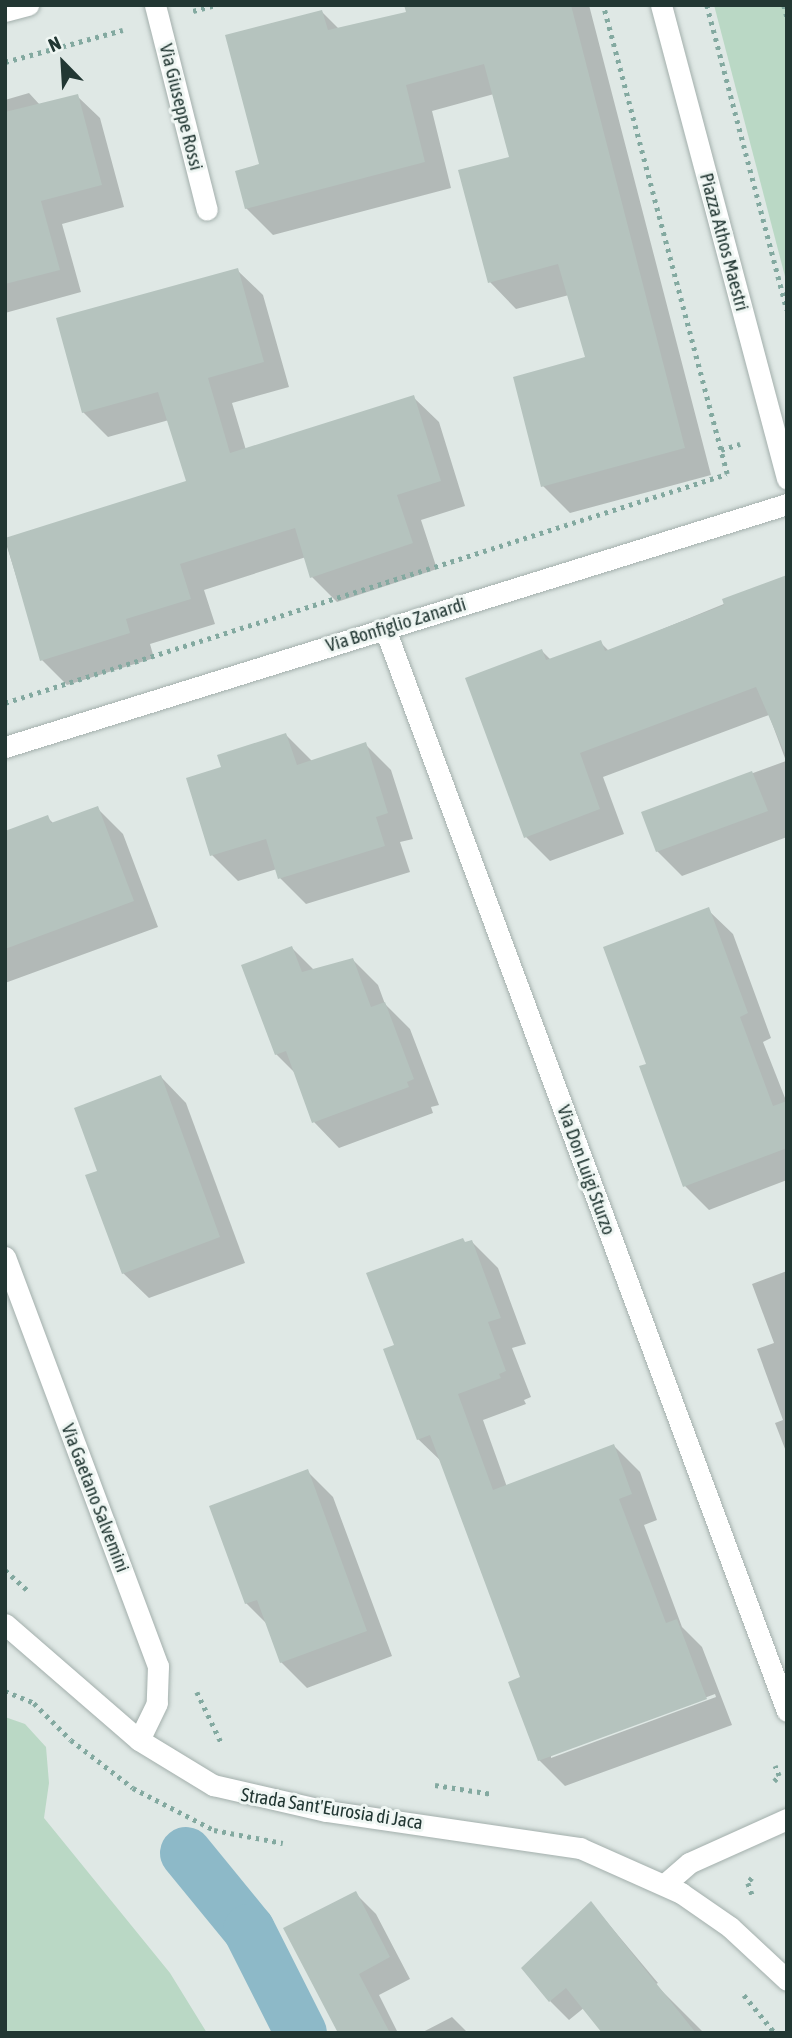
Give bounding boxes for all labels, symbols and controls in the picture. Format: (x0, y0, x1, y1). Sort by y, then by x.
north arrow (28, 28, 98, 98)
text: N (45, 31, 64, 56)
street label: Via Giuseppe Rossi (154, 41, 208, 173)
street label: Piazza Athos Maestri (695, 171, 753, 313)
street label: Via Bonfiglio Zanardi (323, 593, 469, 657)
street label: Via Don Luigi Sturzo (552, 1102, 620, 1238)
street label: Via Gaetano Salvemini (56, 1421, 134, 1575)
street label: Strada Sant'Eurosia di Jaca (240, 1783, 424, 1835)

